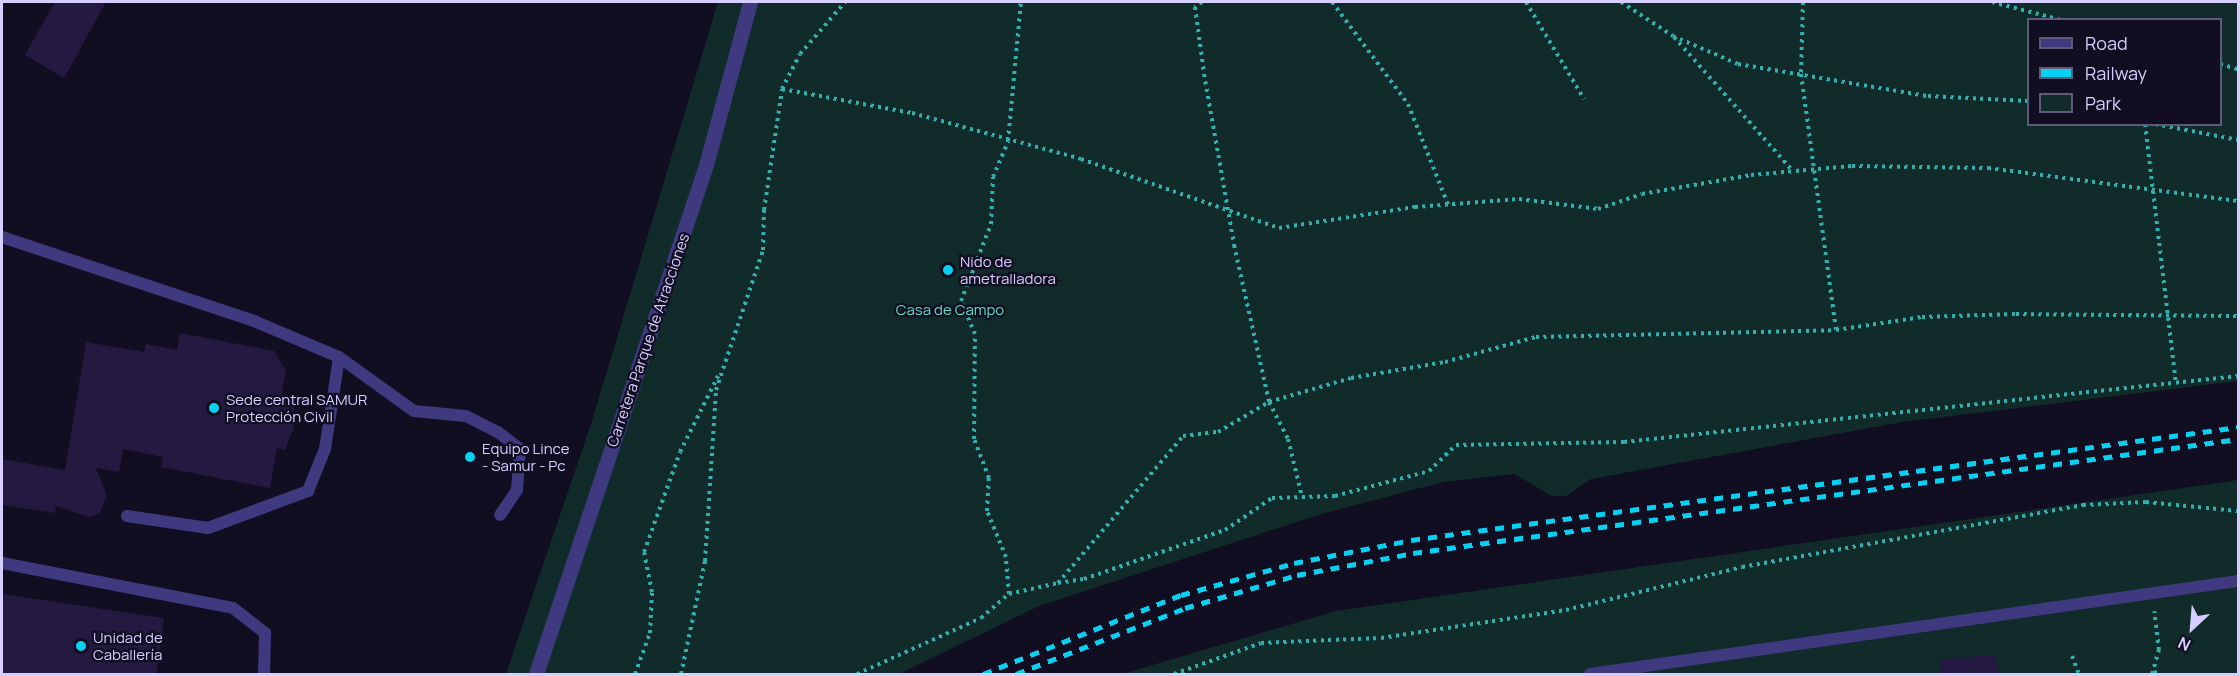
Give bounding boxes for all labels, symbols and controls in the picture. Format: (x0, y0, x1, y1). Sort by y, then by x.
legend (2027, 18, 2222, 126)
text: Road (2085, 31, 2128, 55)
text: Railway (2085, 61, 2147, 85)
text: Park (2085, 91, 2121, 115)
street label: Carretera Parque de Atracciones (603, 231, 693, 449)
place label: Nido de ametralladora (960, 252, 1056, 287)
marker: Nido de ametralladora (941, 263, 955, 277)
park label: Casa de Campo (896, 301, 1004, 319)
place label: Sede central SAMUR Protección Civil (226, 390, 367, 425)
marker: Sede central SAMUR Protección Civil (207, 401, 221, 415)
place label: Equipo Lince - Samur - Pc (482, 439, 569, 474)
marker: Equipo Lince - Samur - Pc (463, 450, 477, 464)
north arrow (2162, 598, 2222, 658)
place label: Unidad de Caballería (93, 628, 163, 663)
text: N (2174, 632, 2194, 657)
marker: Unidad de Caballería (74, 639, 88, 653)

